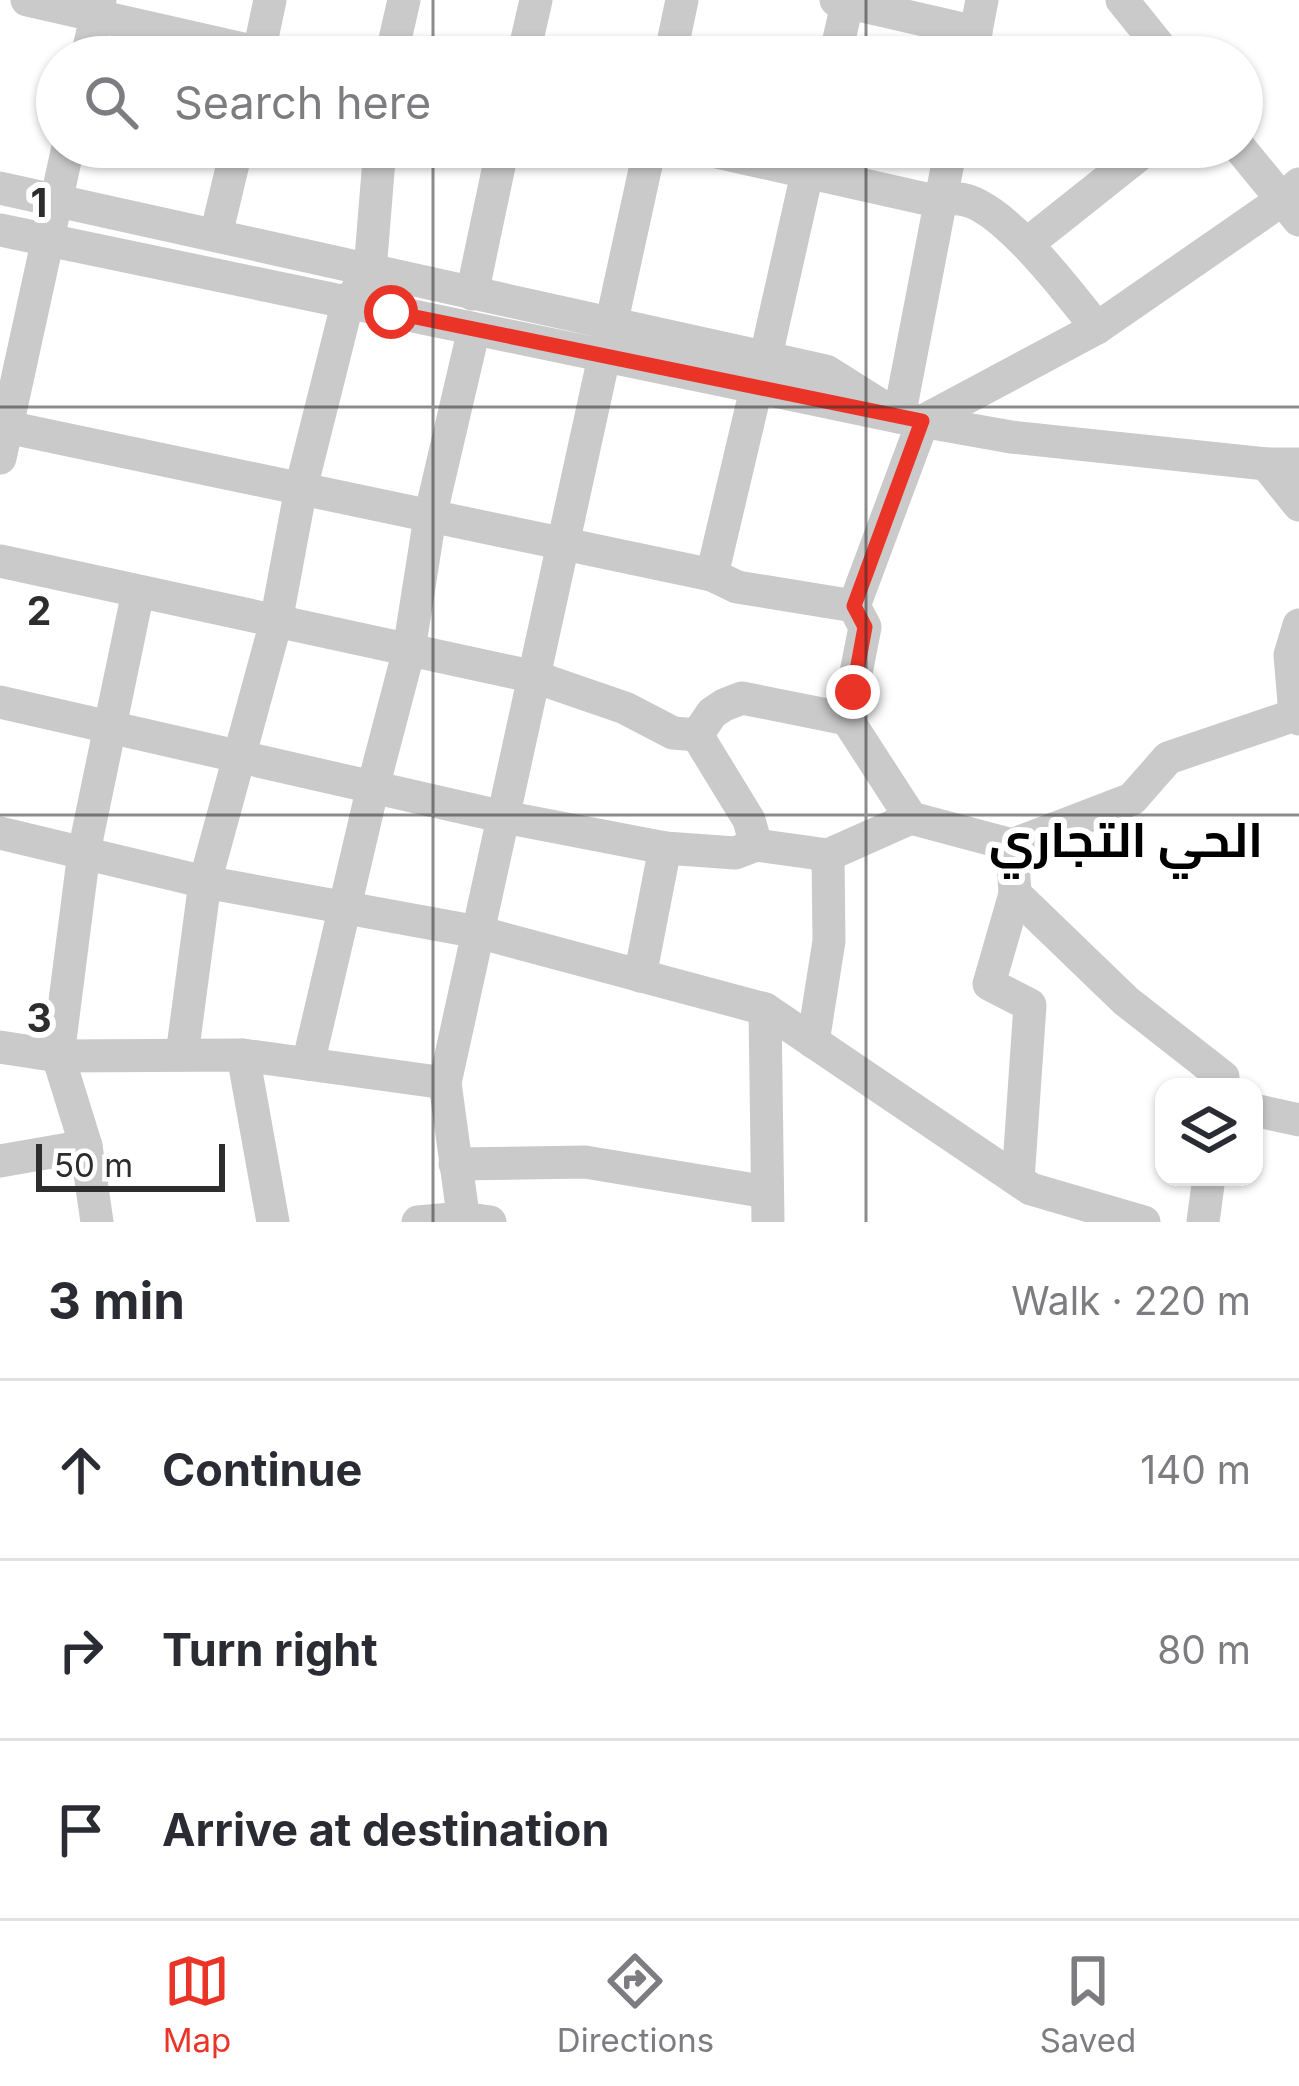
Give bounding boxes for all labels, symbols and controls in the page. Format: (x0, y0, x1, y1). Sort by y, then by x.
search box (36, 36, 1263, 168)
icon: search (78, 69, 144, 135)
text: Search here (174, 75, 431, 130)
text: 1 (31, 179, 47, 226)
route start (364, 285, 418, 339)
text: 2 (27, 587, 51, 634)
route end (826, 665, 880, 719)
district label: الحي التجاري (989, 810, 1263, 879)
text: 3 (26, 994, 52, 1041)
map controls (1155, 1078, 1263, 1186)
button: layers (1155, 1078, 1263, 1186)
scale bar (36, 1138, 225, 1191)
text: 50 m (54, 1145, 133, 1185)
text: 3 min (48, 1270, 185, 1331)
text: Walk · 220 m (1011, 1277, 1251, 1324)
icon: ahead (48, 1437, 114, 1503)
text: Continue (162, 1442, 362, 1497)
text: 140 m (1140, 1446, 1251, 1493)
icon: right (48, 1617, 114, 1683)
text: Turn right (162, 1622, 378, 1677)
text: 80 m (1157, 1626, 1251, 1673)
icon: arrive (48, 1797, 114, 1863)
text: Arrive at destination (162, 1802, 609, 1857)
tab: Map (163, 1948, 231, 2060)
tab: Directions (557, 1948, 714, 2060)
tab: Saved (1040, 1948, 1136, 2060)

